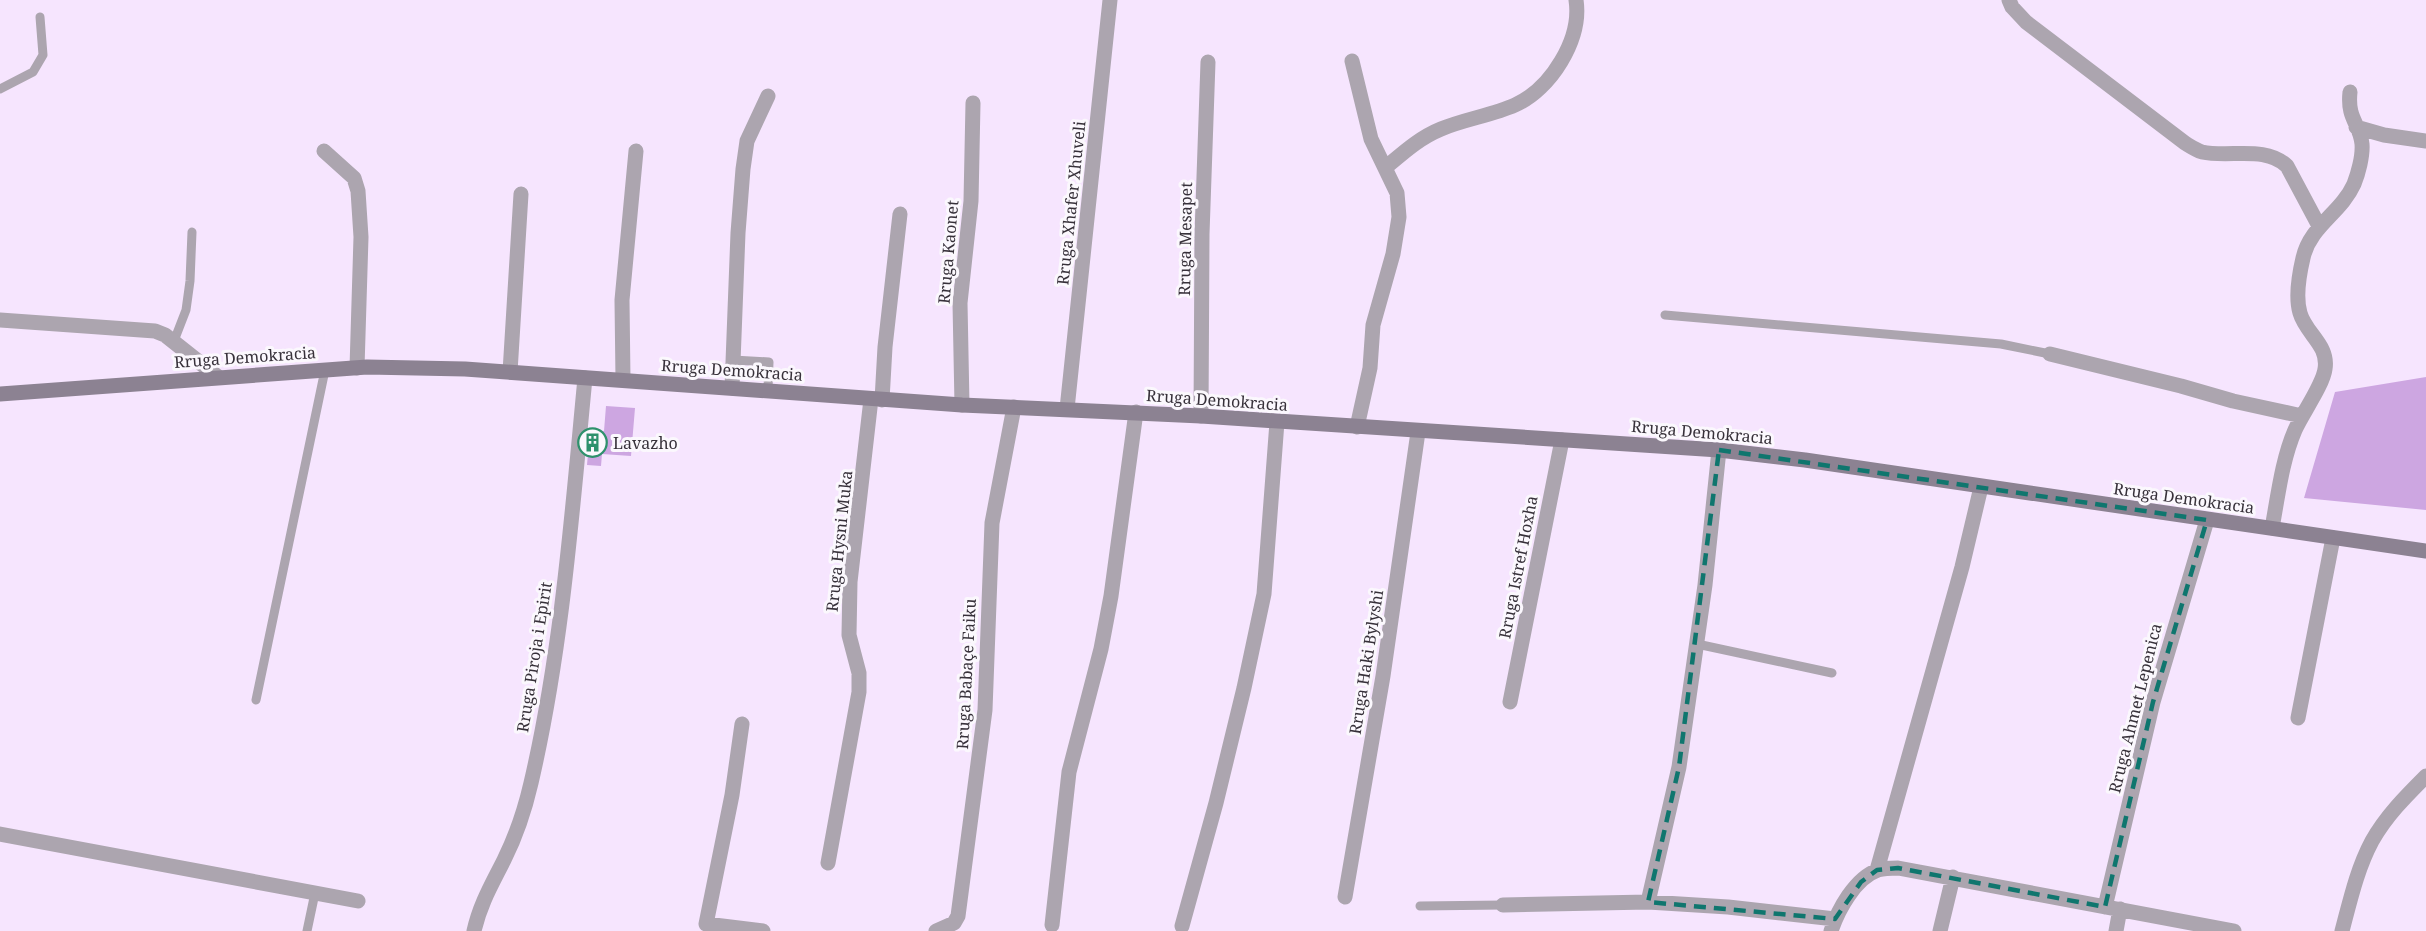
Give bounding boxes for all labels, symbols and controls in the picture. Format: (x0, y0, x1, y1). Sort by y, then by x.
street label: Rruga Xhafer Xhuveli (1051, 120, 1091, 286)
street label: Rruga Mesapet (1173, 182, 1197, 296)
street label: Rruga Kaonet (933, 199, 964, 305)
street label: Rruga Demokracia (173, 341, 317, 373)
street label: Rruga Demokracia (660, 354, 804, 386)
street label: Rruga Demokracia (1145, 384, 1289, 416)
street label: Rruga Demokracia (1630, 415, 1774, 449)
building icon: Lavazho (576, 427, 608, 459)
place label: Lavazho (613, 432, 678, 454)
street label: Rruga Hysni Muka (821, 469, 857, 613)
street label: Rruga Demokracia (2112, 477, 2256, 519)
street label: Rruga Istref Hoxha (1493, 494, 1543, 640)
street label: Rruga Piroja i Epirit (511, 580, 557, 734)
street label: Rruga Haki Bylyshi (1344, 588, 1388, 736)
street label: Rruga Babaçe Faiku (951, 598, 981, 750)
street label: Rruga Ahmet Lepenica (2103, 621, 2167, 795)

